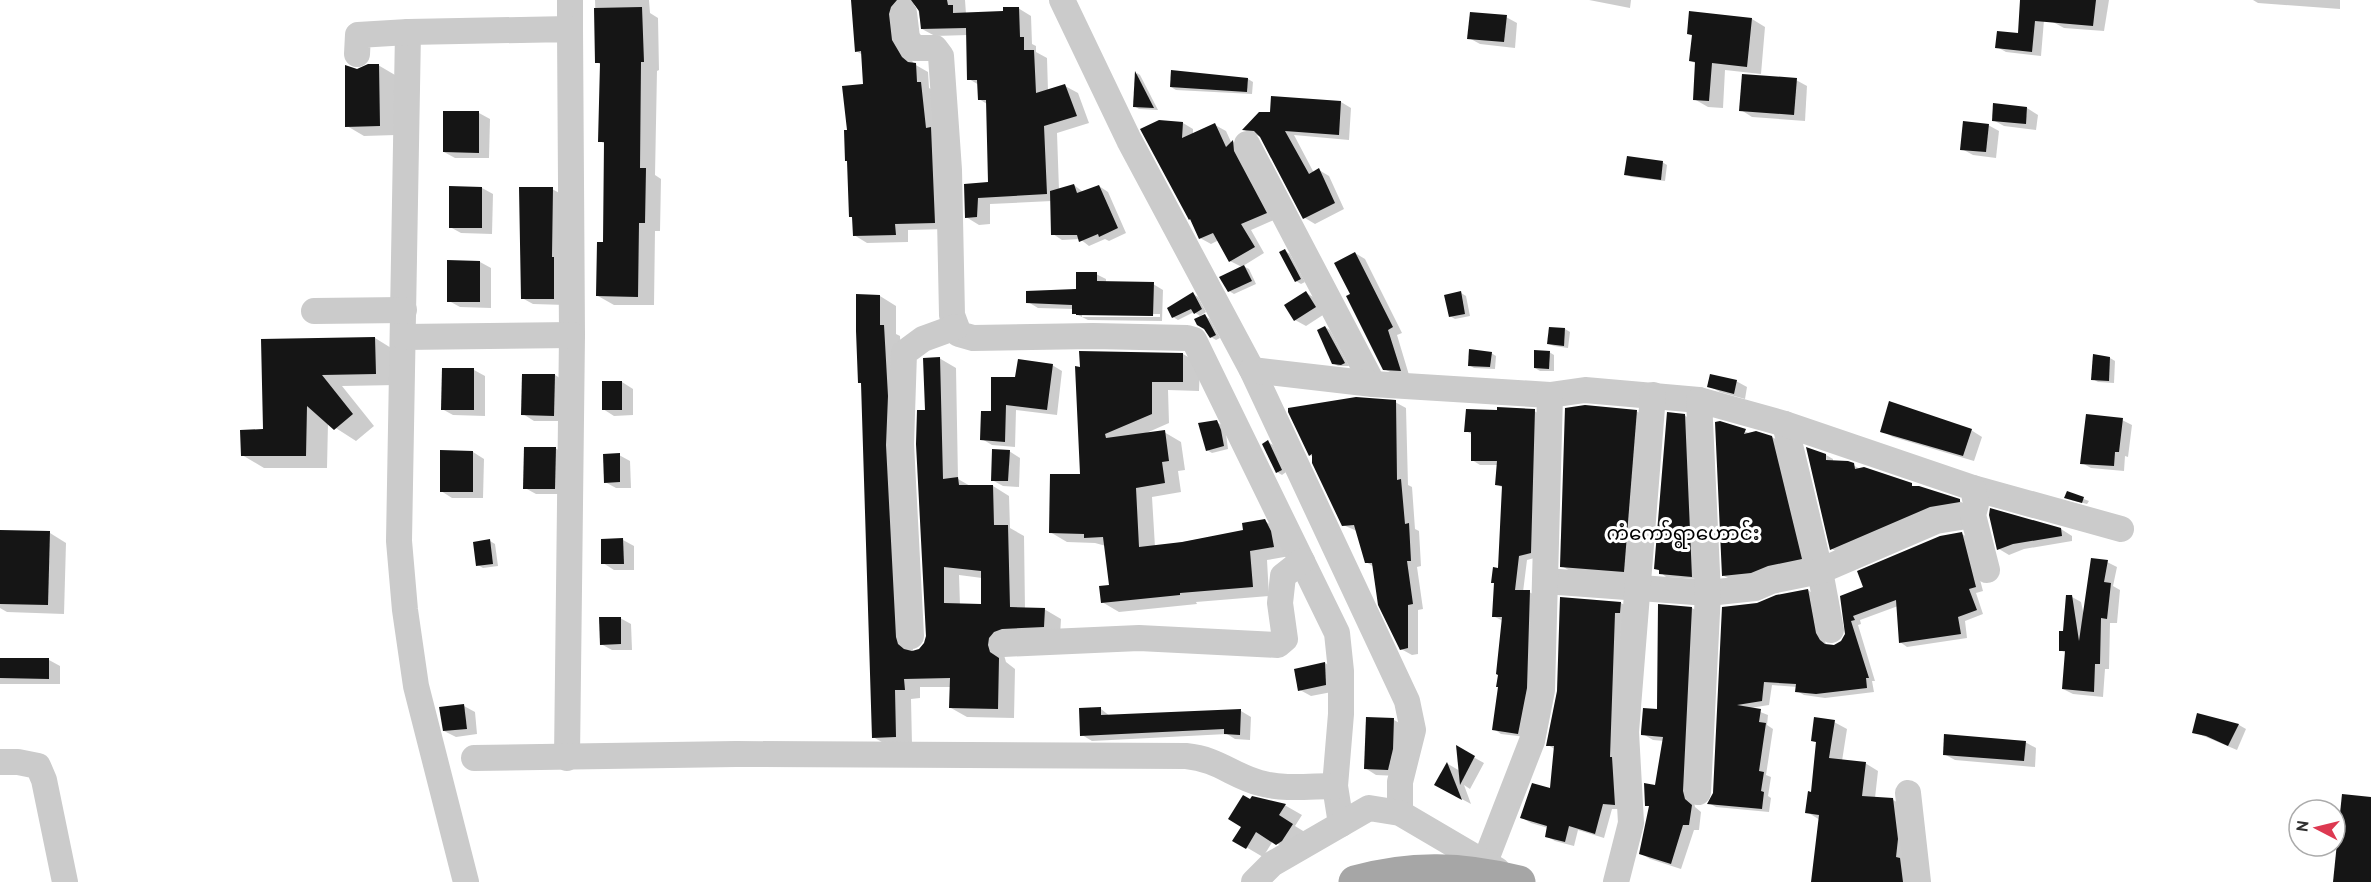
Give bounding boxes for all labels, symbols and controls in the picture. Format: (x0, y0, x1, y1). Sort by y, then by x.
district label: ကံကော်ရွာဟောင်း (1606, 519, 1760, 549)
north arrow (2287, 798, 2347, 858)
text: N (2293, 819, 2315, 833)

